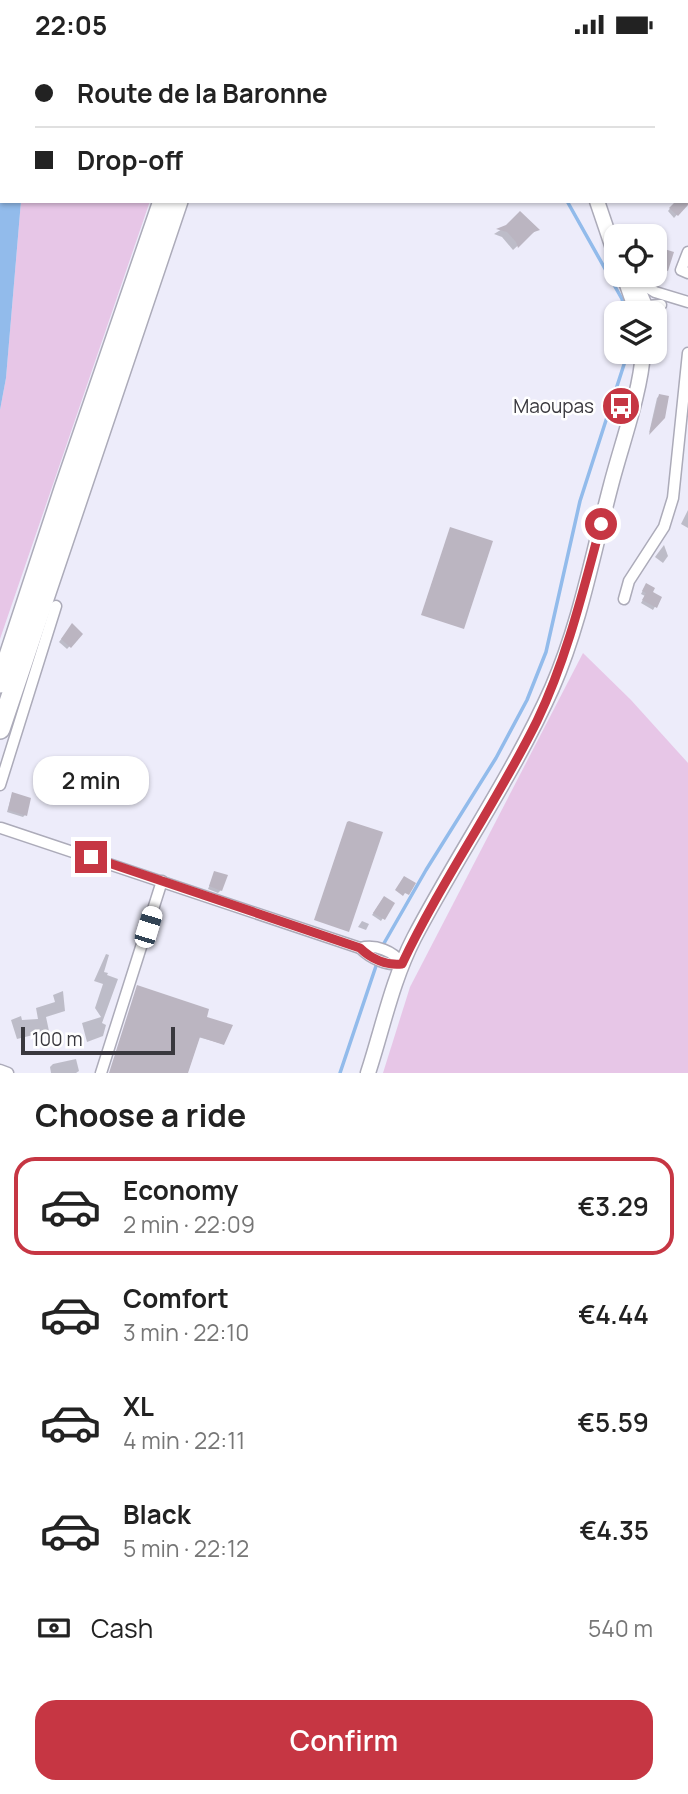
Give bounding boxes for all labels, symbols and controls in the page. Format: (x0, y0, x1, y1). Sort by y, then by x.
text: 22:05 (35, 7, 107, 43)
text: Route de la Baronne (77, 75, 328, 111)
text: Drop-off (77, 142, 183, 178)
map controls (604, 224, 667, 364)
button: locate (604, 224, 667, 287)
button: layers (604, 301, 667, 364)
bus stop icon: Maoupas (600, 385, 642, 427)
place label: Maoupas (513, 393, 594, 419)
route start (585, 508, 617, 540)
callout: 2 min (33, 755, 149, 805)
text: 2 min (62, 764, 120, 796)
route end (75, 841, 107, 873)
car (132, 904, 165, 950)
scale bar (21, 1024, 175, 1056)
text: 100 m (32, 1026, 83, 1052)
text: Choose a ride (35, 1093, 246, 1137)
text: Economy (123, 1172, 238, 1208)
icon: car (39, 1175, 102, 1238)
text: €3.29 (578, 1188, 649, 1224)
text: 2 min · 22:09 (123, 1208, 255, 1240)
text: Comfort (123, 1280, 229, 1316)
icon: car (39, 1283, 102, 1346)
text: €4.44 (578, 1296, 649, 1332)
text: 3 min · 22:10 (123, 1316, 249, 1348)
text: XL (123, 1388, 154, 1424)
icon: car (39, 1391, 102, 1454)
text: €5.59 (578, 1404, 649, 1440)
text: 4 min · 22:11 (123, 1424, 245, 1456)
text: Black (123, 1496, 191, 1532)
icon: car (39, 1499, 102, 1562)
text: €4.35 (579, 1512, 649, 1548)
text: 5 min · 22:12 (123, 1532, 249, 1564)
icon: cash (35, 1609, 73, 1647)
text: Cash (91, 1610, 153, 1646)
text: 540 m (588, 1612, 653, 1644)
button: Confirm (35, 1700, 653, 1780)

